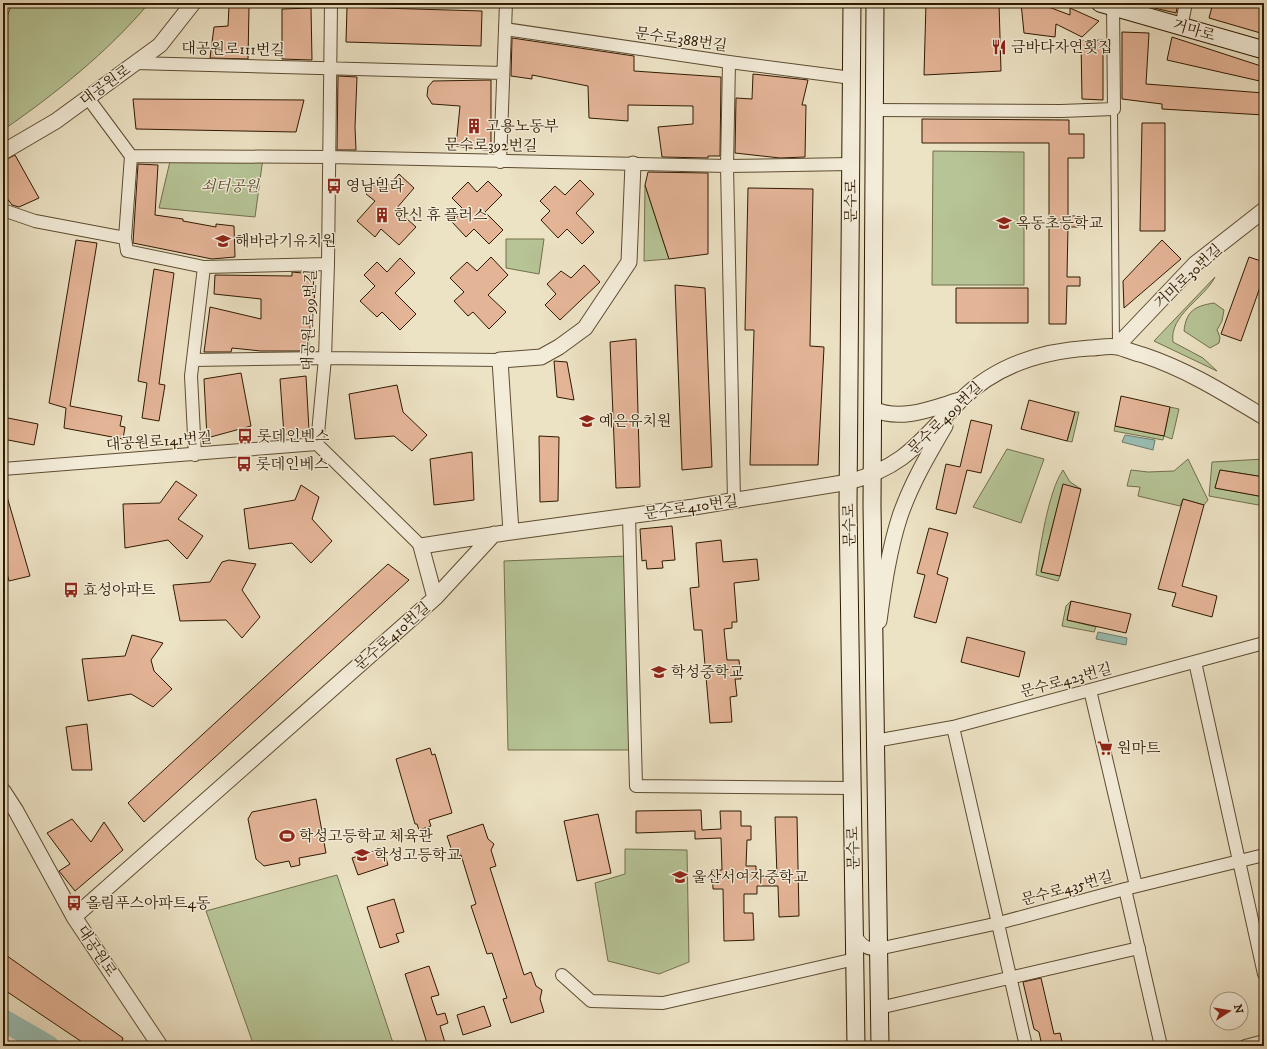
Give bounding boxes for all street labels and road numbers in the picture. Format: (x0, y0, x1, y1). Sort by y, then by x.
street label: 거마로 (1170, 15, 1218, 46)
street label: 문수로388번길 (634, 24, 728, 55)
street label: 대공원로111번길 (181, 39, 285, 60)
street label: 대공원로 (76, 60, 135, 110)
street label: 문수로392번길 (444, 135, 538, 156)
street label: 문수로 (842, 179, 861, 223)
street label: 거마로30번길 (1150, 240, 1226, 313)
street label: 대공원로99번길 (298, 269, 321, 371)
street label: 문수로409번길 (904, 378, 987, 459)
street label: 대공원로141번길 (105, 428, 213, 455)
street label: 문수로410번길 (643, 492, 739, 523)
street label: 문수로 (840, 503, 859, 547)
street label: 문수로410번길 (350, 598, 434, 675)
street label: 문수로423번길 (1018, 659, 1114, 702)
street label: 문수로 (844, 826, 863, 870)
street label: 문수로435번길 (1019, 867, 1115, 910)
street label: 대공원로 (73, 922, 121, 981)

